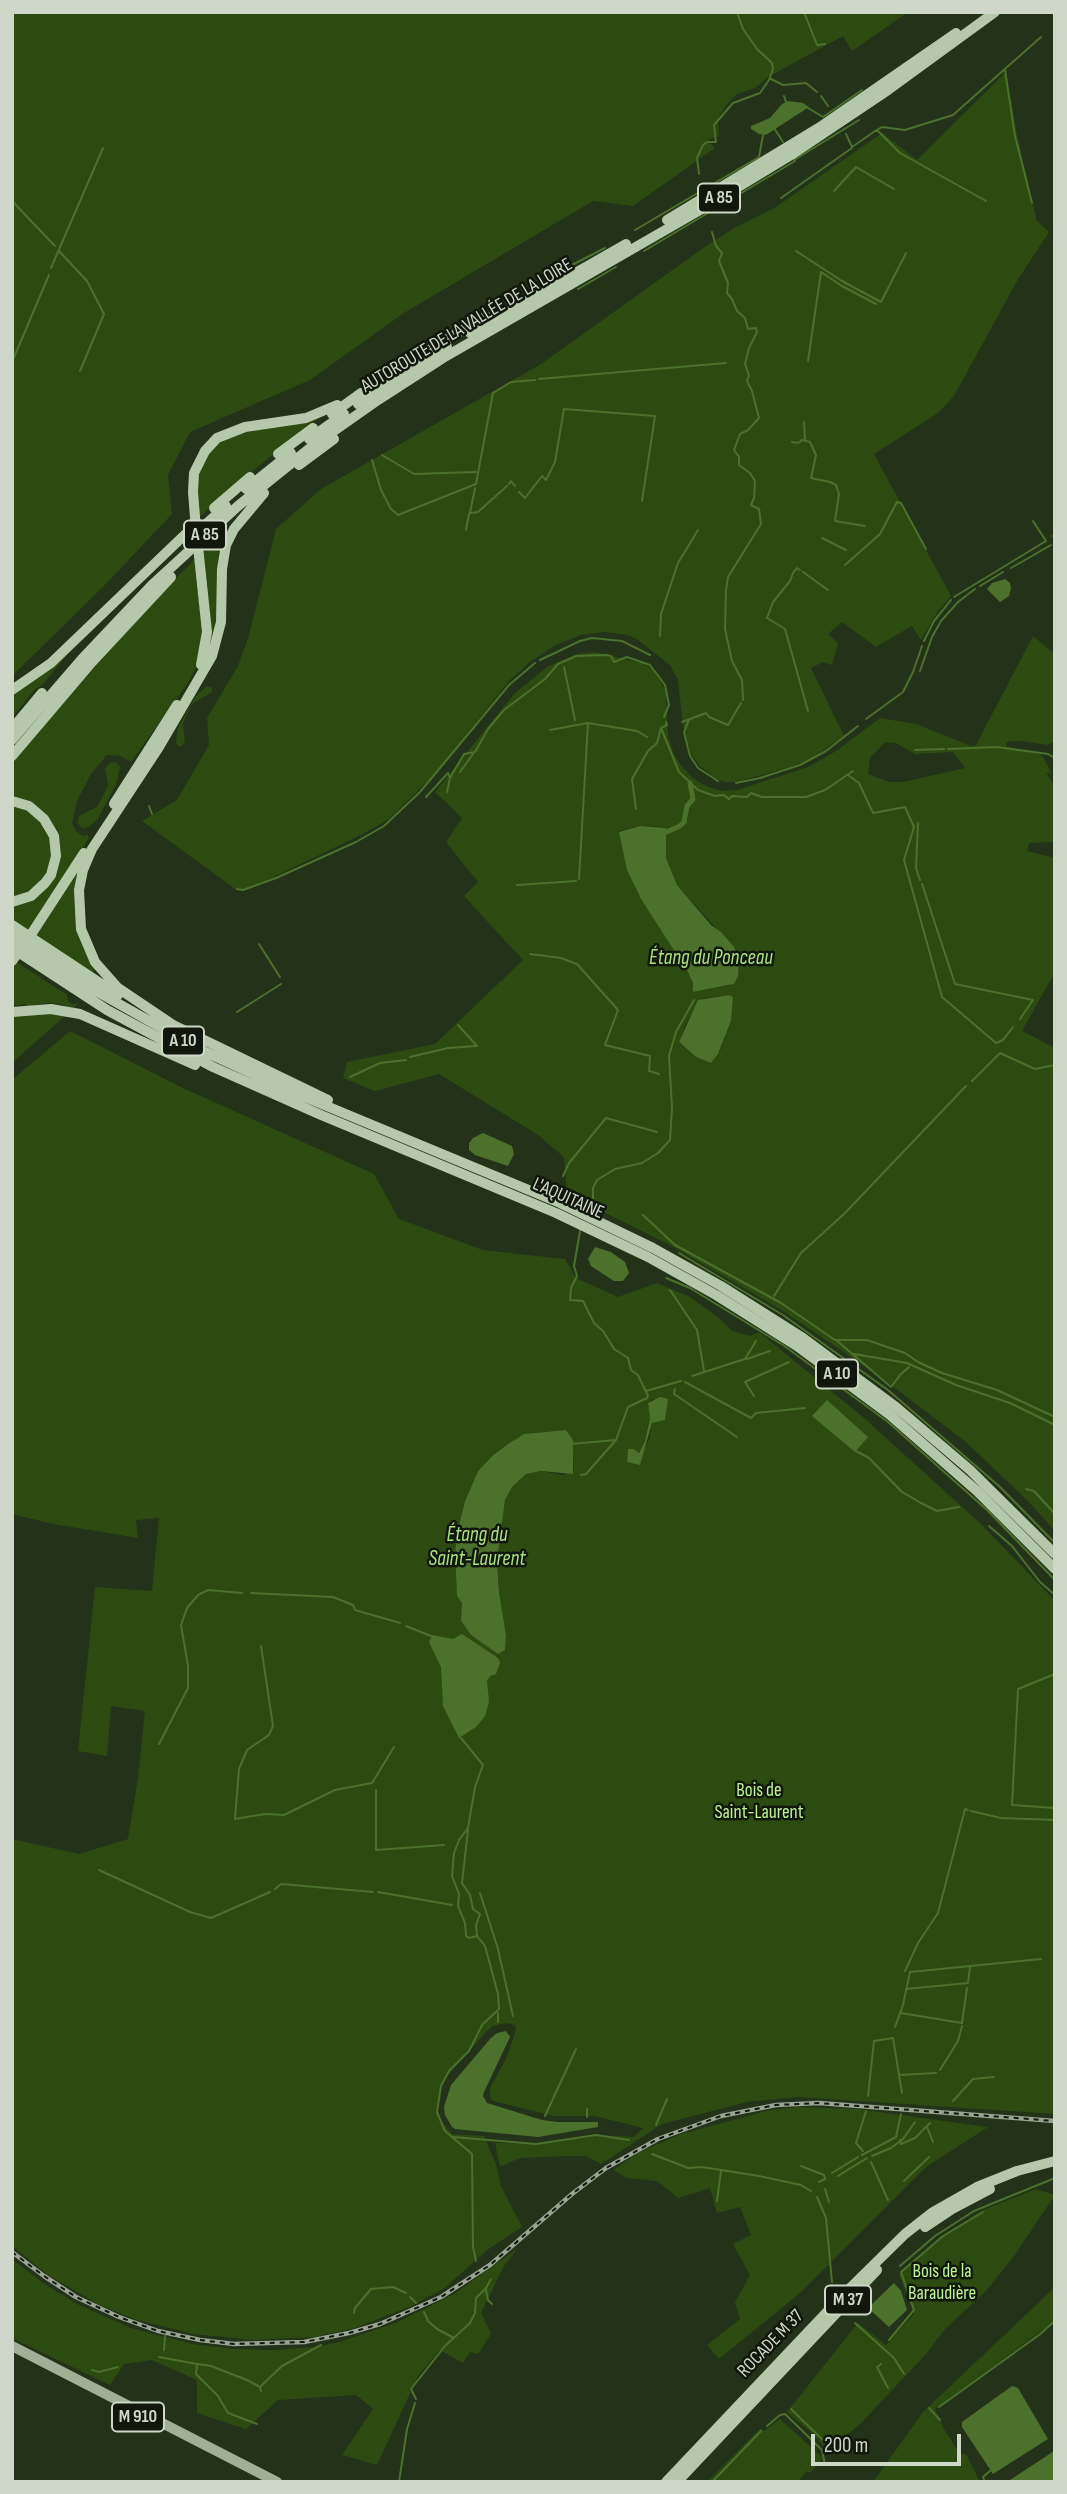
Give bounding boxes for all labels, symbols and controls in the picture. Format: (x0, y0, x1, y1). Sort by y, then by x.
road number: A 85 (698, 183, 740, 212)
street label: AUTOROUTE DE LA VALLÉE DE LA LOIRE (357, 254, 577, 398)
road number: A 85 (184, 520, 226, 550)
water label: Étang du Ponceau (649, 946, 773, 972)
road number: A 10 (162, 1026, 204, 1056)
street label: L'AQUITAINE (529, 1173, 607, 1225)
road number: A 10 (816, 1359, 858, 1388)
water label: Étang du Saint-Laurent (428, 1523, 526, 1573)
park label: Bois de Saint-Laurent (714, 1780, 804, 1824)
park label: Bois de la Baraudière (908, 2261, 976, 2305)
road number: M 37 (825, 2286, 871, 2314)
street label: ROCADE M 37 (733, 2305, 809, 2383)
road number: M 910 (112, 2402, 164, 2432)
scale bar (815, 2420, 965, 2464)
text: 200 m (824, 2433, 868, 2458)

